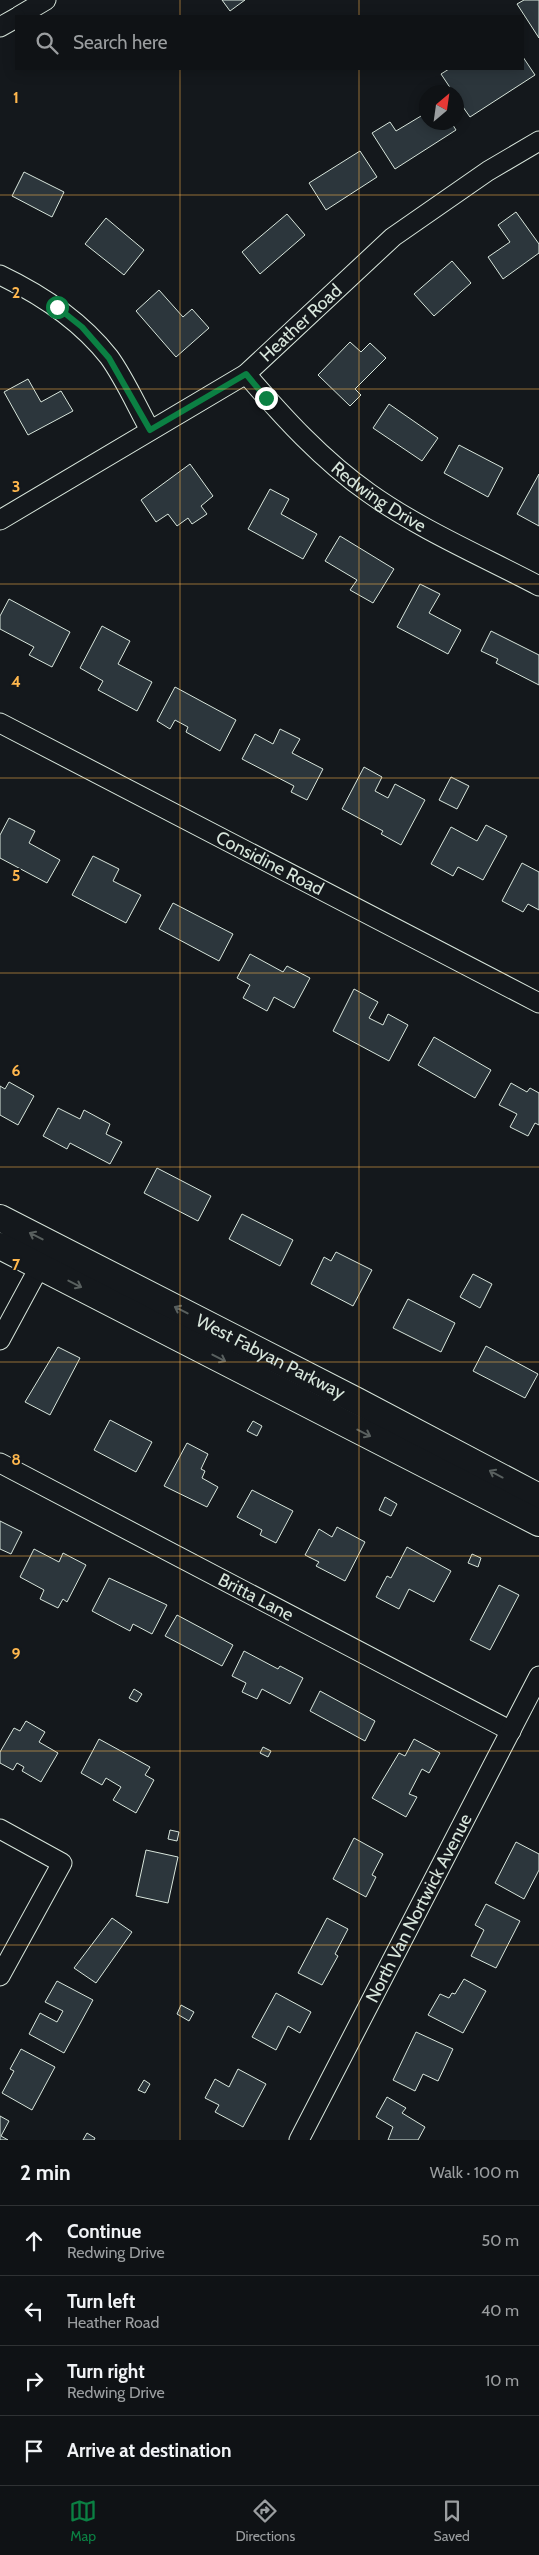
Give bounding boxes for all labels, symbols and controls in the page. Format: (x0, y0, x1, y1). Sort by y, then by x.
search box (15, 15, 524, 70)
icon: search (33, 29, 61, 57)
text: Search here (73, 31, 167, 54)
north arrow (419, 85, 464, 130)
text: 1 (13, 88, 19, 107)
street label: Heather Road (255, 279, 346, 366)
text: 2 (12, 283, 20, 302)
route start (46, 296, 69, 319)
route end (255, 387, 278, 410)
street label: Redwing Drive (327, 457, 430, 537)
text: 3 (12, 477, 20, 496)
text: 4 (11, 672, 21, 691)
street label: Considine Road (212, 826, 327, 900)
text: 5 (12, 866, 20, 885)
text: 6 (12, 1061, 21, 1080)
one-way arrow (29, 1231, 44, 1241)
text: 7 (12, 1255, 21, 1274)
one-way arrow (67, 1280, 82, 1289)
one-way arrow (174, 1305, 189, 1314)
street label: West Fabyan Parkway (192, 1309, 349, 1404)
one-way arrow (211, 1354, 226, 1363)
one-way arrow (356, 1428, 371, 1438)
text: 8 (11, 1450, 21, 1469)
one-way arrow (489, 1469, 504, 1478)
street label: Britta Lane (215, 1568, 297, 1626)
text: 9 (12, 1644, 21, 1663)
street label: North Van Nortwick Avenue (361, 1810, 477, 2006)
text: 2 min (20, 2160, 71, 2185)
text: Walk · 100 m (430, 2163, 519, 2182)
text: Continue (67, 2220, 141, 2243)
icon: ahead (20, 2227, 48, 2255)
text: 50 m (482, 2231, 519, 2250)
text: Redwing Drive (67, 2243, 165, 2262)
text: Turn left (67, 2290, 135, 2313)
icon: left (20, 2297, 48, 2325)
text: 40 m (481, 2301, 519, 2320)
text: Heather Road (67, 2313, 159, 2332)
text: Turn right (67, 2360, 145, 2383)
icon: right (20, 2367, 48, 2395)
text: 10 m (485, 2371, 519, 2390)
text: Redwing Drive (67, 2383, 165, 2402)
icon: arrive (20, 2437, 48, 2465)
text: Arrive at destination (67, 2439, 231, 2462)
tab: Map (69, 2497, 97, 2545)
tab: Directions (235, 2497, 295, 2545)
tab: Saved (433, 2497, 470, 2545)

